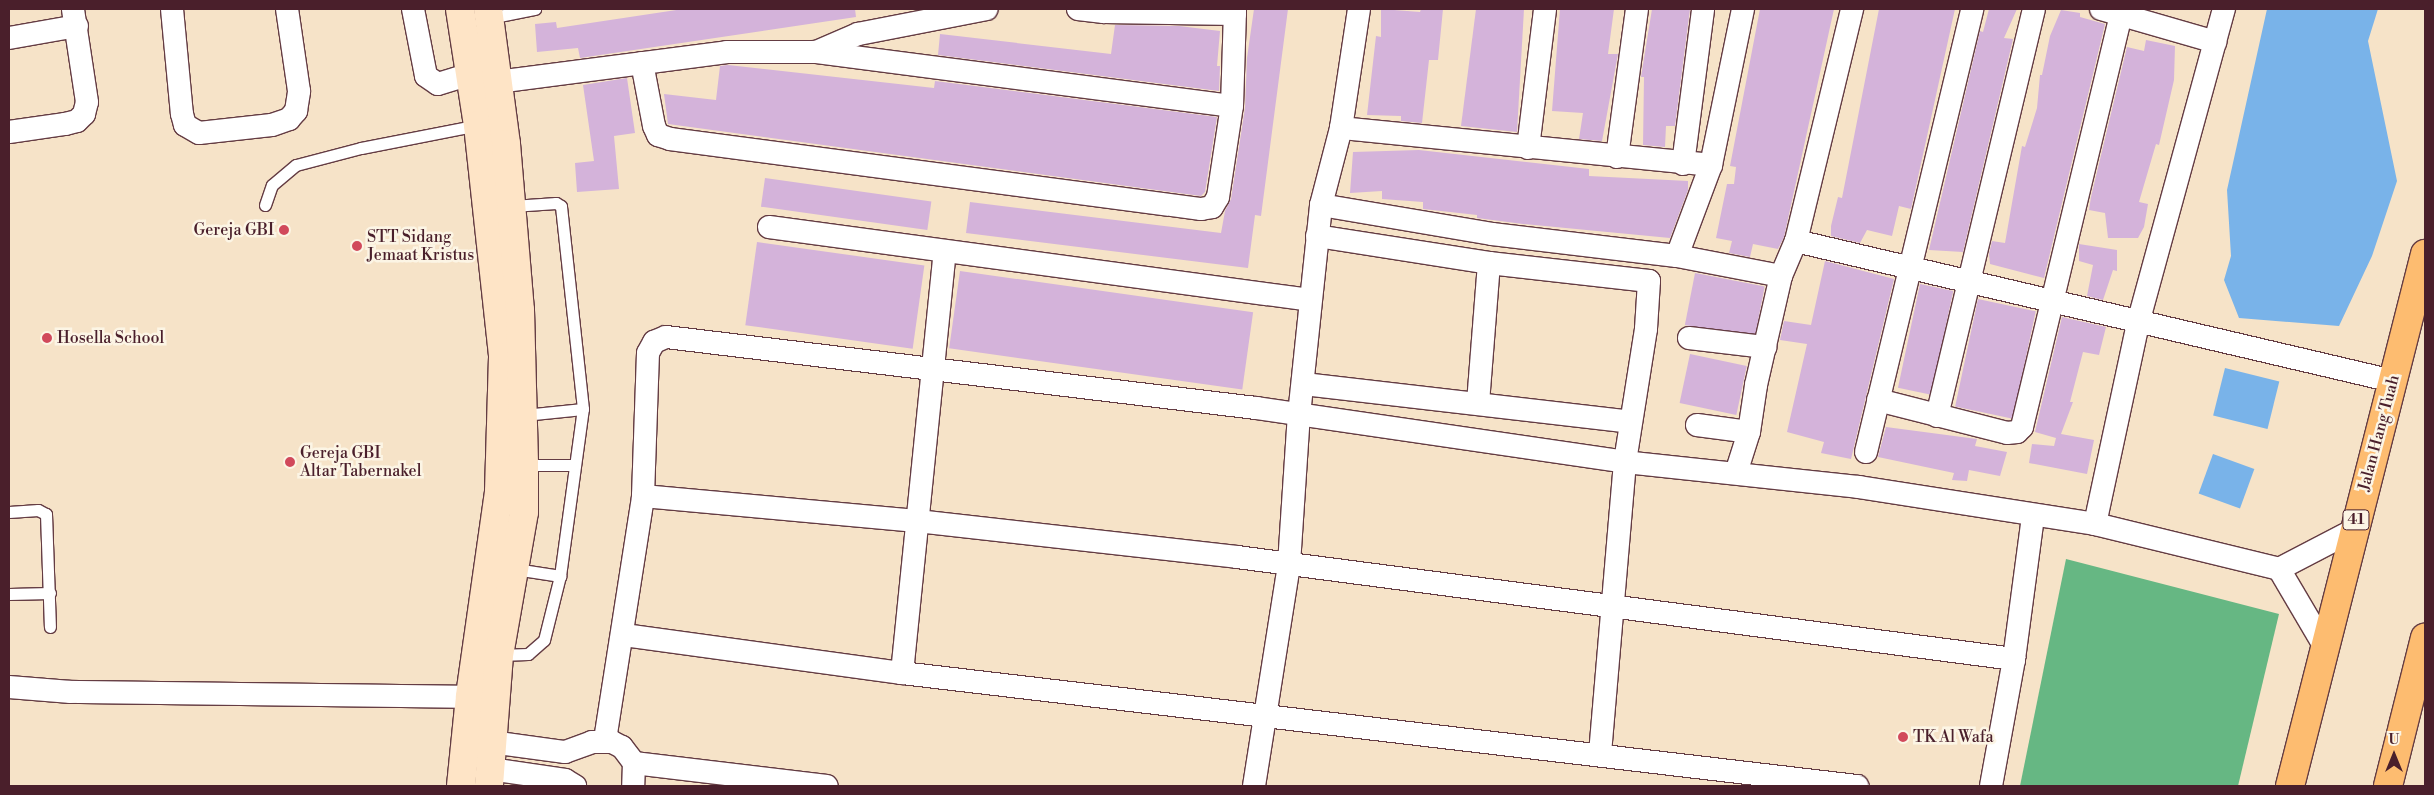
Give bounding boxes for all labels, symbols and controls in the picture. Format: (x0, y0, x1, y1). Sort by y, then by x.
place label: Gereja GBI (193, 220, 274, 240)
marker: Gereja GBI (278, 224, 290, 236)
place label: STT Sidang Jemaat Kristus (367, 227, 474, 265)
marker: STT Sidang Jemaat Kristus (351, 240, 363, 252)
place label: Hosella School (57, 328, 164, 348)
marker: Hosella School (41, 332, 53, 344)
street label: Jalan Hang Tuah (2354, 373, 2404, 493)
place label: Gereja GBI Altar Tabernakel (300, 443, 421, 481)
marker: Gereja GBI Altar Tabernakel (284, 456, 296, 468)
road number: 41 (2342, 508, 2370, 532)
place label: TK Al Wafa (1913, 727, 1994, 747)
north arrow (2369, 730, 2419, 780)
marker: TK Al Wafa (1897, 731, 1909, 743)
text: U (2389, 731, 2399, 749)

